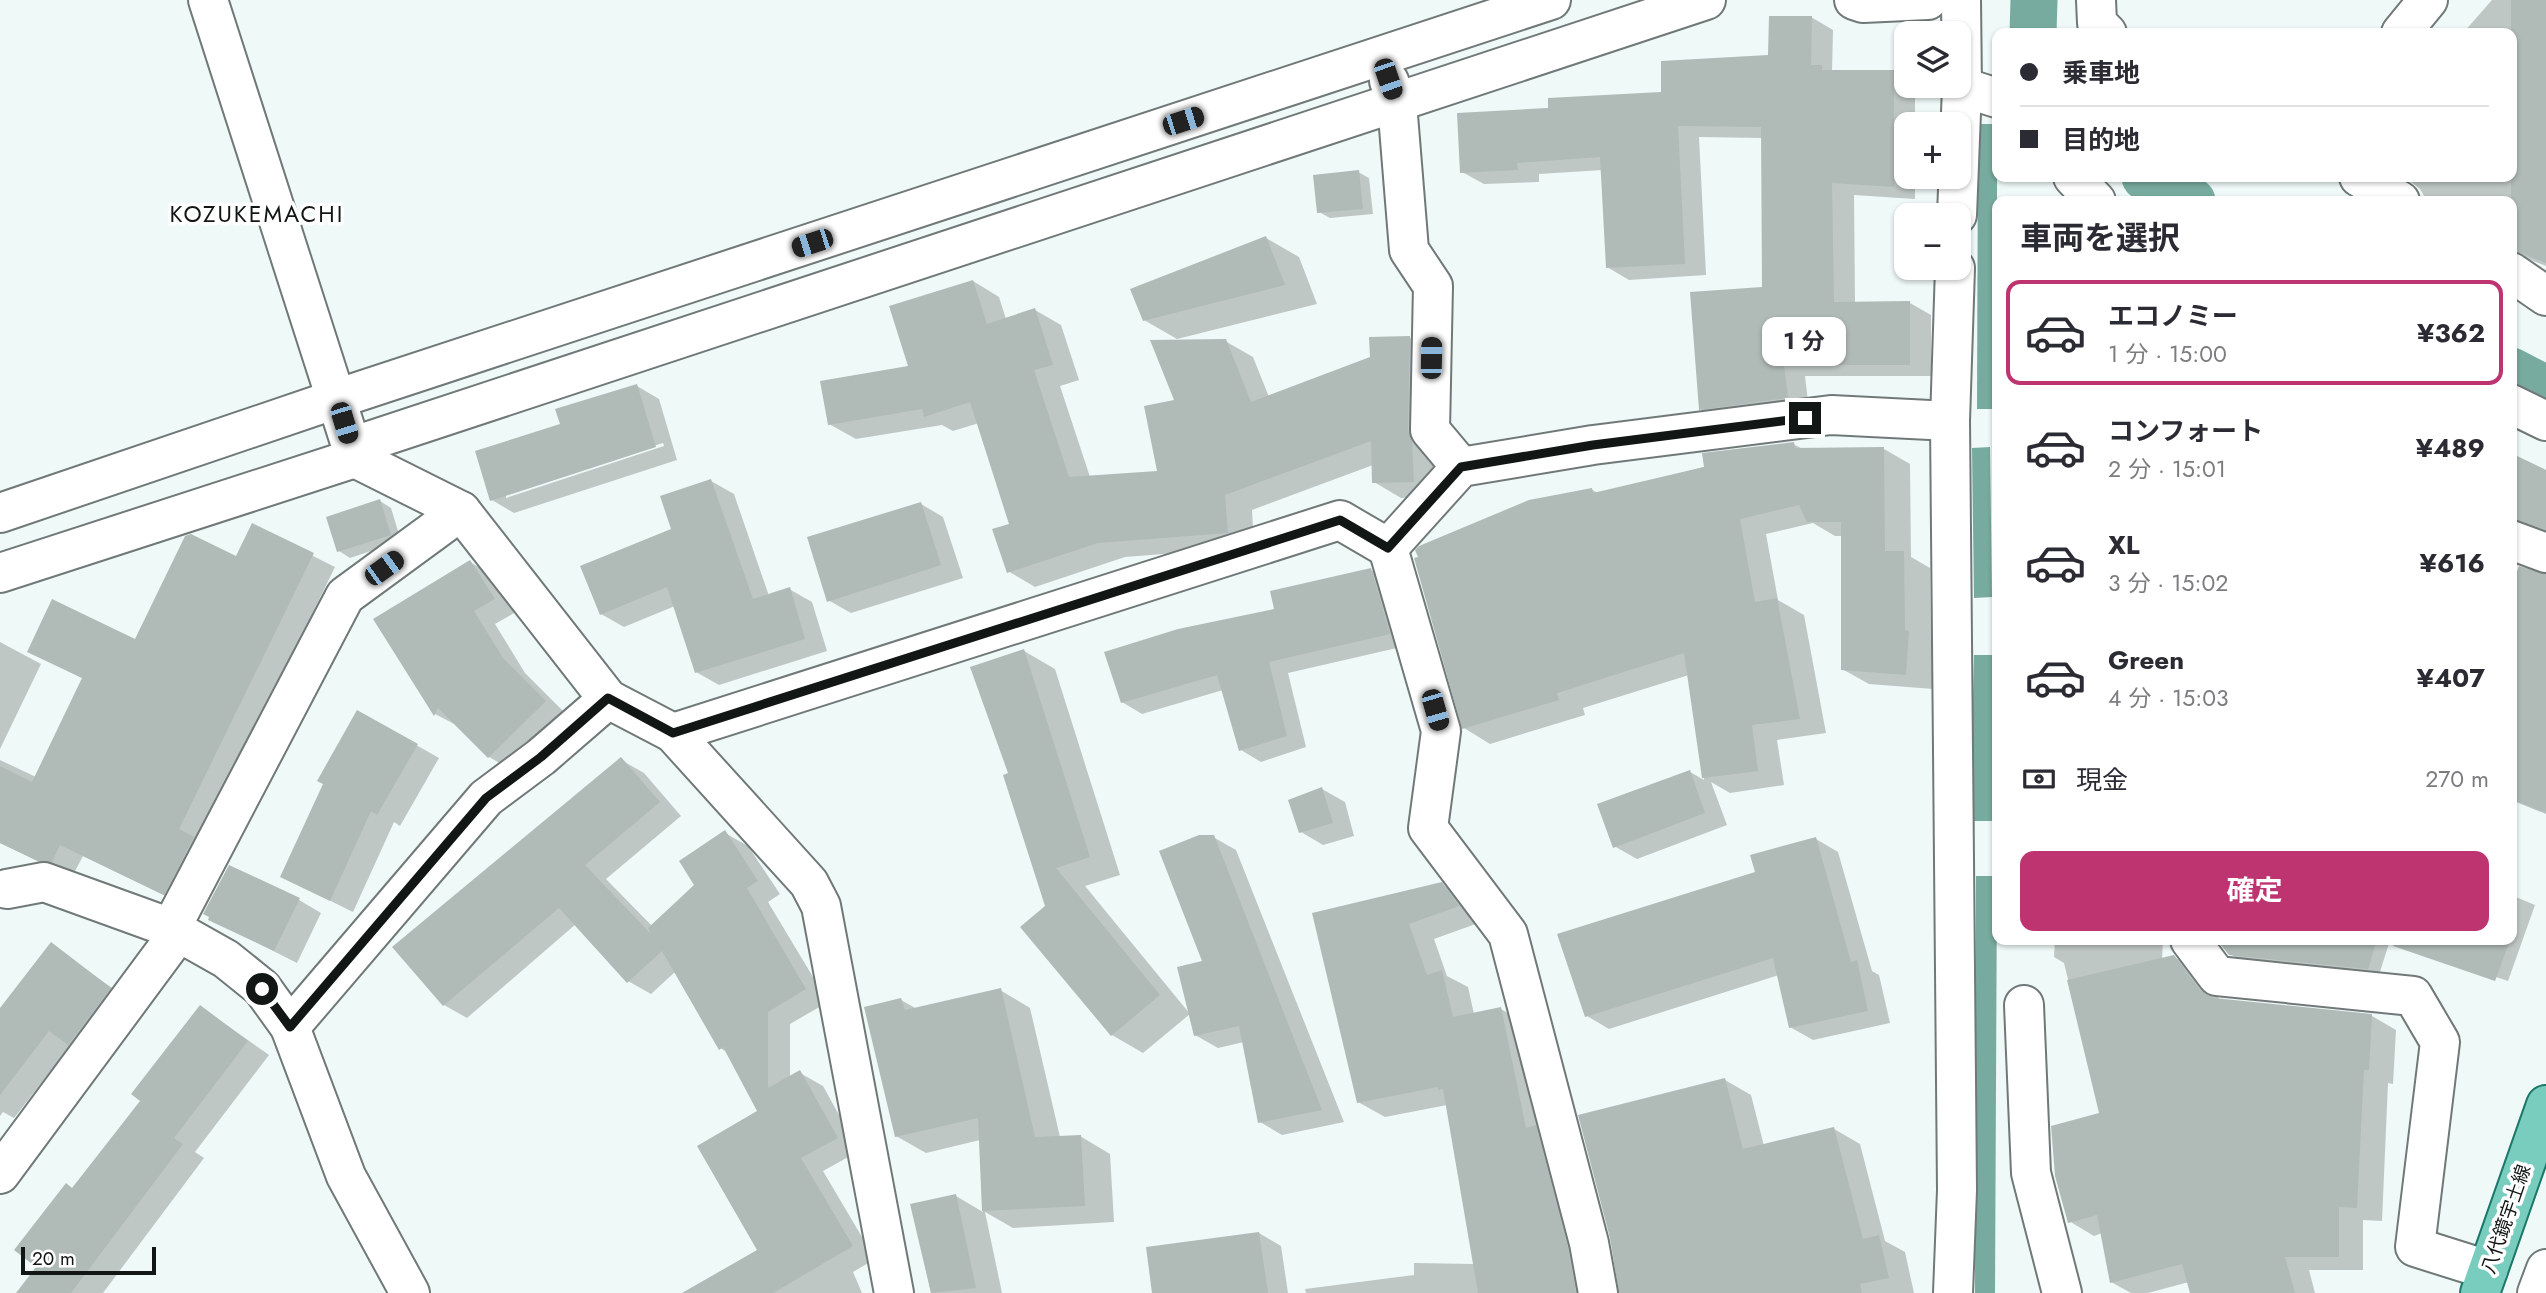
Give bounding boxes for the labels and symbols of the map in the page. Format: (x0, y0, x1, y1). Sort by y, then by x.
car (1372, 56, 1405, 102)
car (1160, 105, 1207, 137)
district label: KOZUKEMACHI (170, 197, 344, 231)
car (789, 227, 836, 259)
callout: 1 分 (1763, 316, 1847, 366)
car (1421, 337, 1442, 379)
car (328, 400, 361, 446)
route end (1789, 402, 1821, 434)
car (361, 547, 408, 589)
car (1420, 687, 1451, 733)
route start (246, 973, 278, 1005)
street label: 八代鏡宇土線 (2475, 1161, 2537, 1277)
scale bar (21, 1244, 156, 1276)

